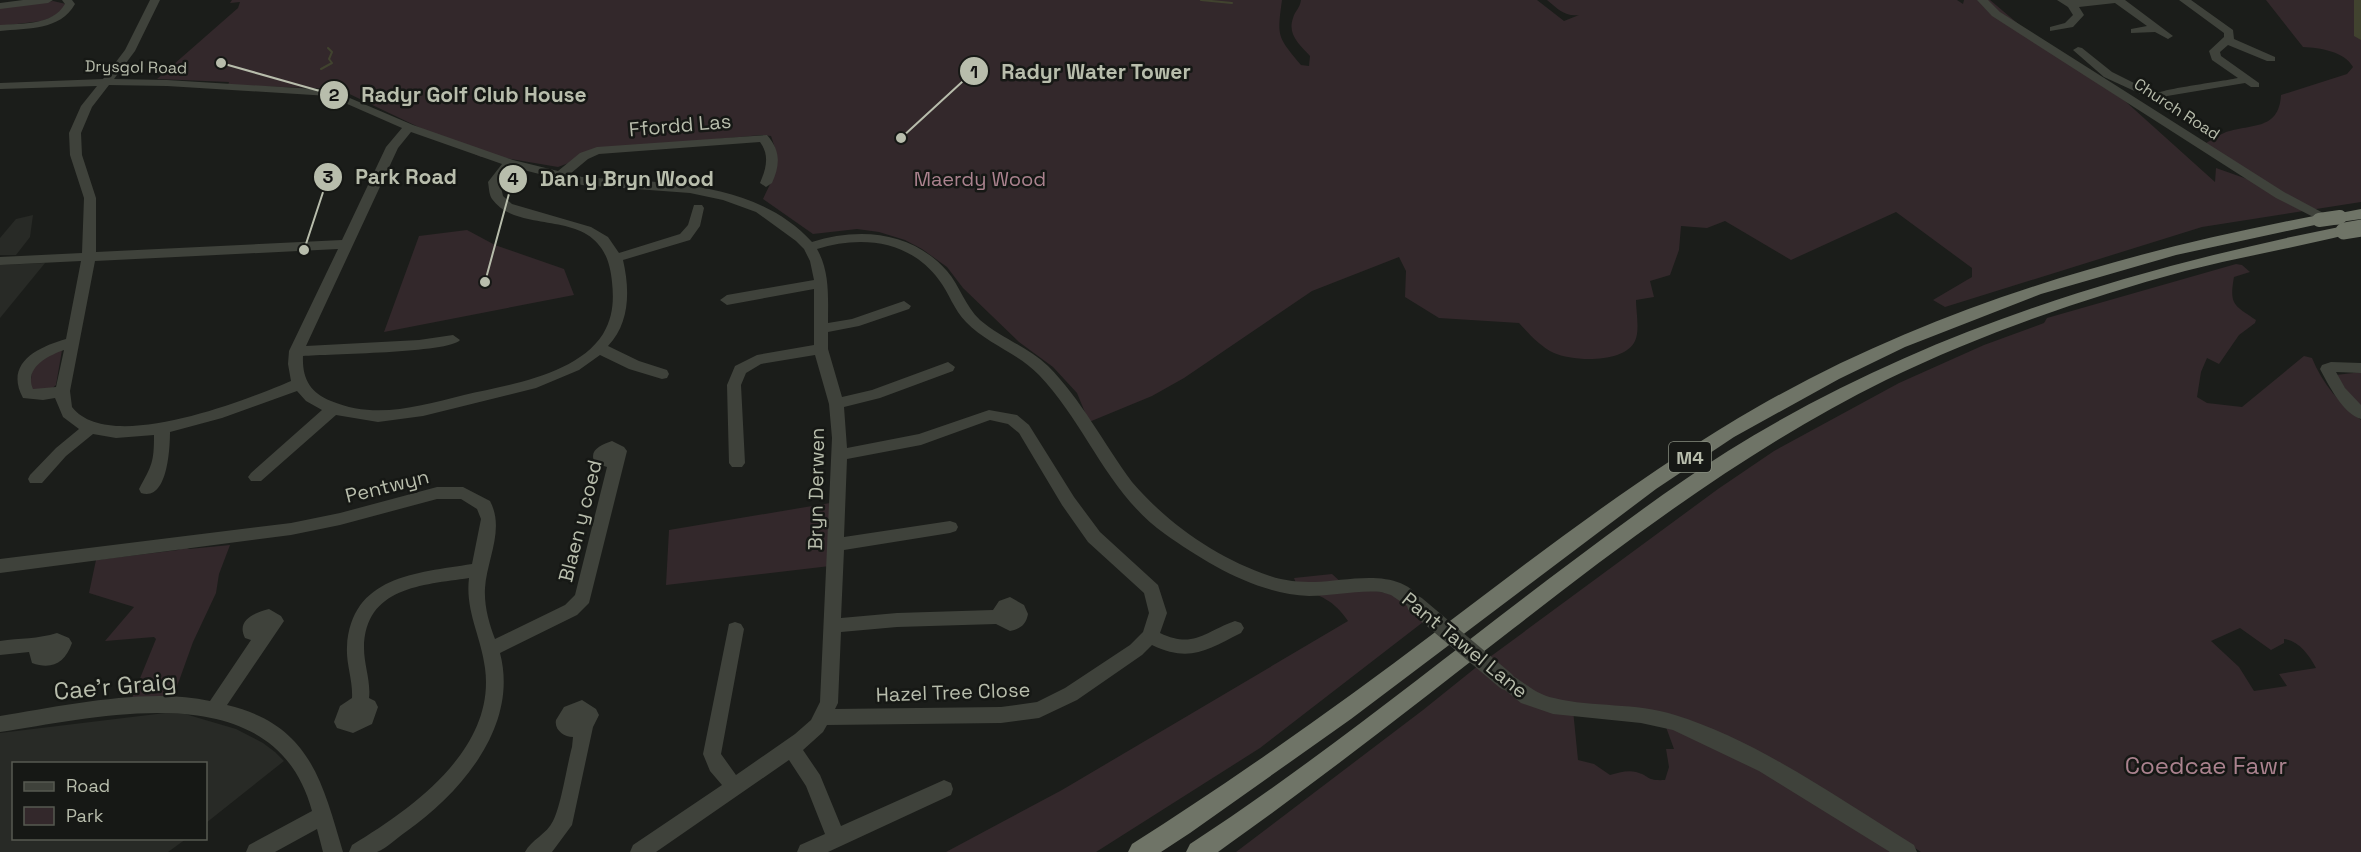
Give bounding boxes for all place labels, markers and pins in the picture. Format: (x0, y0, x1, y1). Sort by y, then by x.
callout: Radyr Water Tower (959, 52, 1203, 91)
callout: Radyr Golf Club House (319, 75, 598, 114)
callout: Park Road (313, 157, 469, 196)
callout: Dan y Bryn Wood (498, 159, 726, 198)

